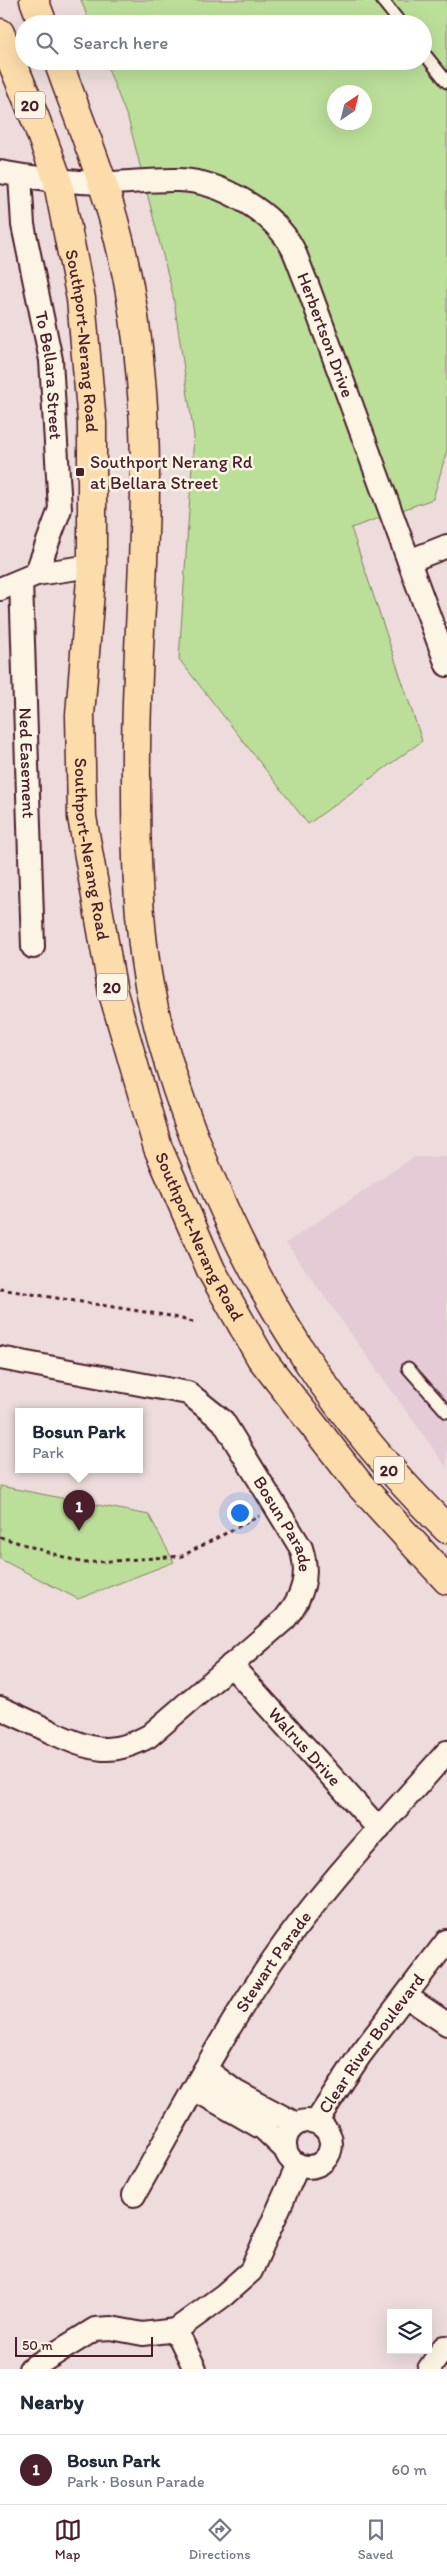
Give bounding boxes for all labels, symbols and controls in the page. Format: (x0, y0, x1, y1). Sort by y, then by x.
search box (15, 15, 432, 70)
icon: search (33, 29, 61, 57)
text: Search here (73, 31, 168, 54)
north arrow (327, 85, 372, 130)
road number: 20 (15, 92, 45, 118)
street label: Southport-Nerang Road (60, 247, 103, 433)
street label: Herbertson Drive (292, 269, 359, 401)
street label: To Bellara Street (30, 309, 67, 441)
place label: Southport Nerang Rd at Bellara Street (90, 451, 253, 494)
marker: Southport Nerang Rd at Bellara Street (74, 466, 86, 478)
street label: Ned Easement (14, 707, 40, 819)
street label: Southport-Nerang Road (70, 757, 115, 942)
road number: 20 (97, 974, 127, 1000)
street label: Southport-Nerang Road (150, 1149, 249, 1325)
popup (15, 1408, 143, 1473)
text: Bosun Park (32, 1420, 126, 1443)
text: Park (32, 1443, 64, 1462)
road number: 20 (374, 1456, 404, 1484)
street label: Bosun Parade (248, 1472, 316, 1573)
pin: 1 (63, 1490, 95, 1531)
your location (227, 1500, 253, 1526)
street label: Walrus Drive (263, 1703, 346, 1791)
street label: Stewart Parade (231, 1906, 316, 2016)
street label: Clear River Boulevard (314, 1969, 429, 2118)
map controls (387, 2309, 432, 2354)
button: layers (387, 2309, 432, 2354)
scale bar (15, 2334, 152, 2357)
text: 50 m (22, 2337, 53, 2354)
text: Nearby (20, 2389, 84, 2414)
text: Bosun Park (67, 2449, 160, 2472)
text: 1 (32, 2460, 40, 2479)
text: 60 m (392, 2460, 427, 2479)
text: Park · Bosun Parade (67, 2472, 205, 2491)
tab: Map (54, 2516, 82, 2563)
tab: Directions (189, 2516, 250, 2563)
tab: Saved (358, 2516, 393, 2563)

